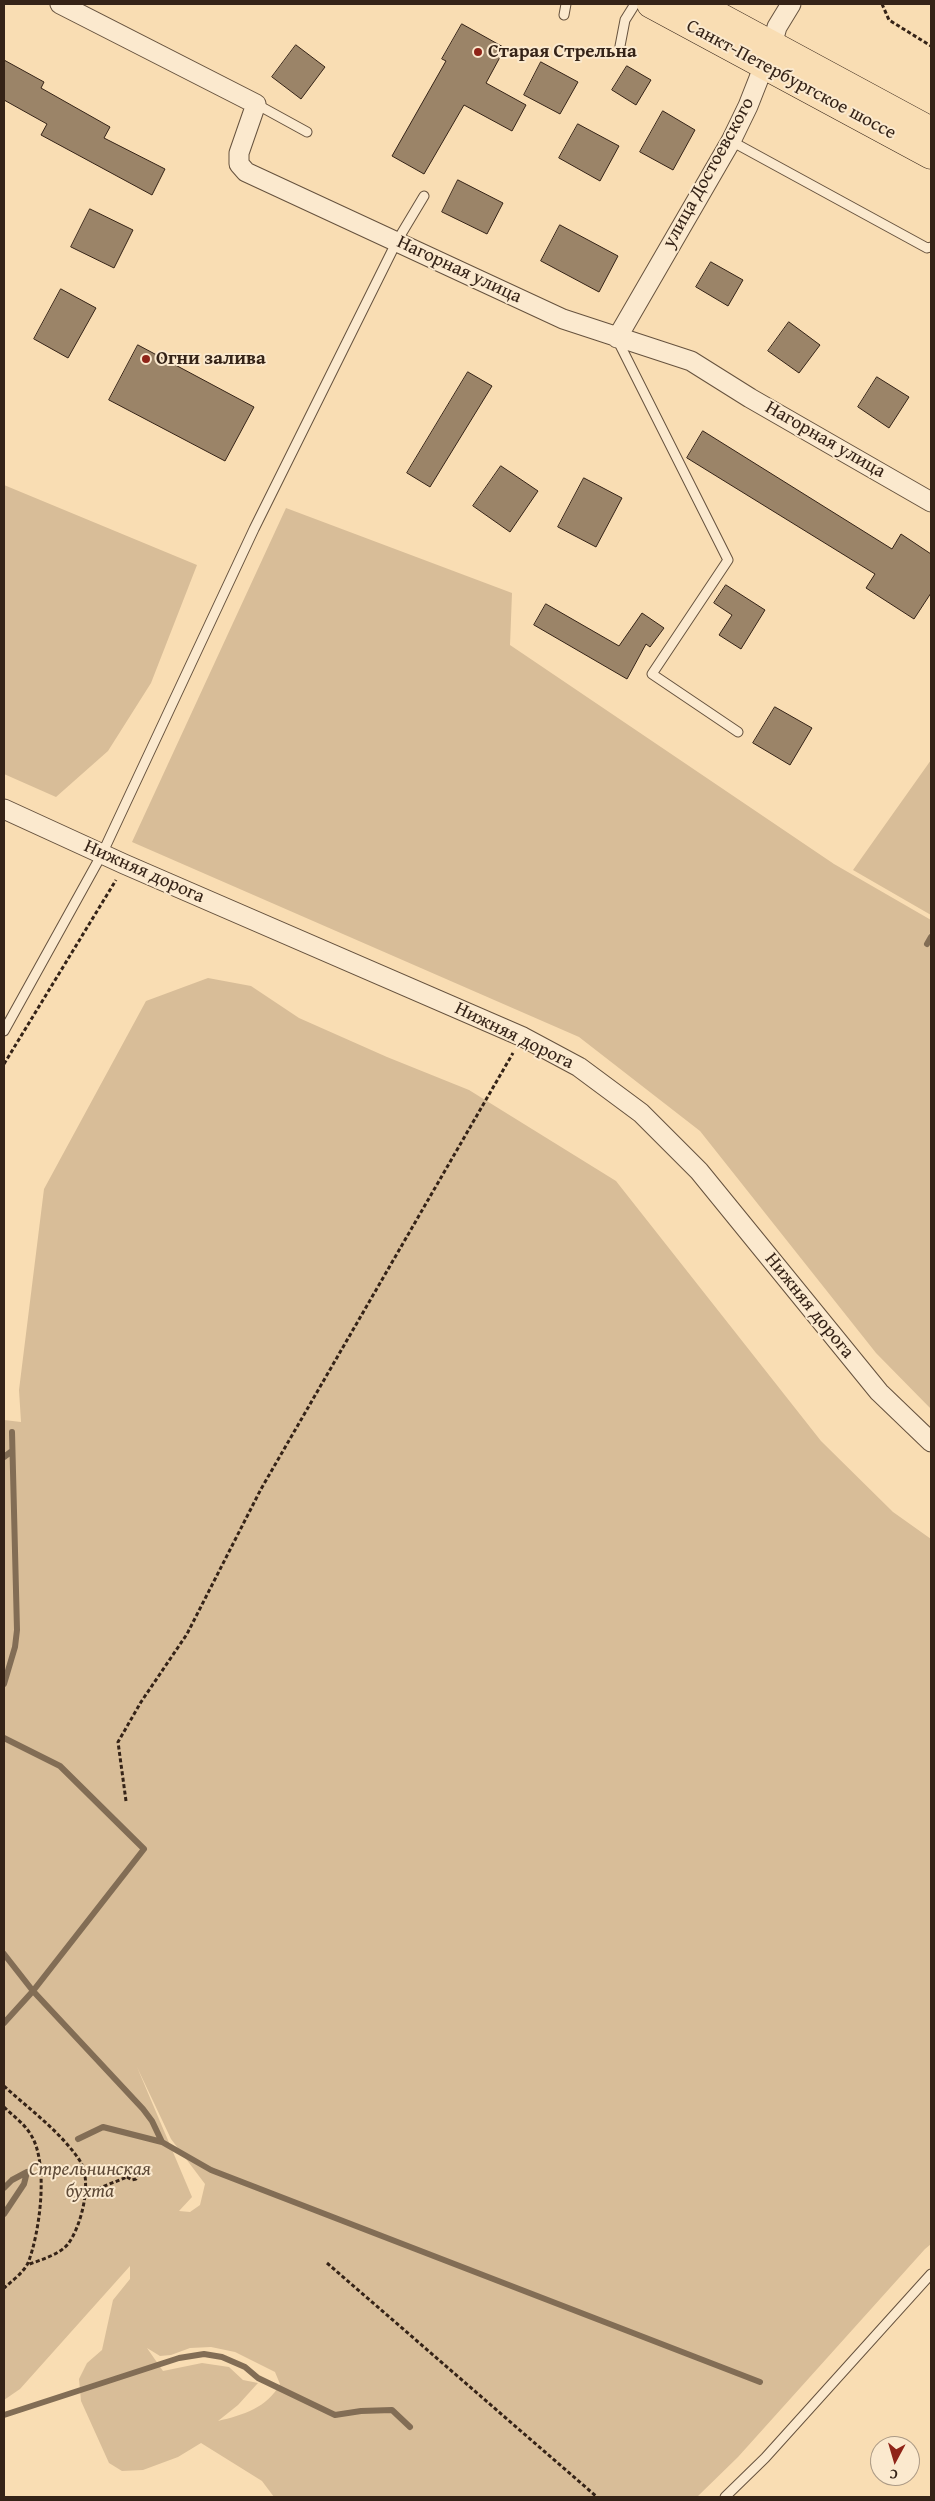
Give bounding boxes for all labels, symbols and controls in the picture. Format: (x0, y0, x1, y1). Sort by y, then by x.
street label: Санкт-Петербургское шоссе (682, 15, 900, 145)
place label: Старая Стрельна (488, 41, 637, 63)
marker: Старая Стрельна (472, 46, 484, 58)
street label: улица Достоевского (658, 94, 760, 252)
street label: Нагорная улица (393, 231, 525, 309)
place label: Огни залива (156, 348, 266, 370)
marker: Огни залива (140, 353, 152, 365)
street label: Нагорная улица (761, 396, 889, 484)
street label: Нижняя дорога (80, 835, 208, 909)
street label: Нижняя дорога (451, 997, 577, 1075)
street label: Нижняя дорога (759, 1249, 859, 1363)
park label: Стрельнинская бухта (29, 2159, 151, 2203)
north arrow (870, 2436, 920, 2486)
text: С (889, 2465, 899, 2485)

